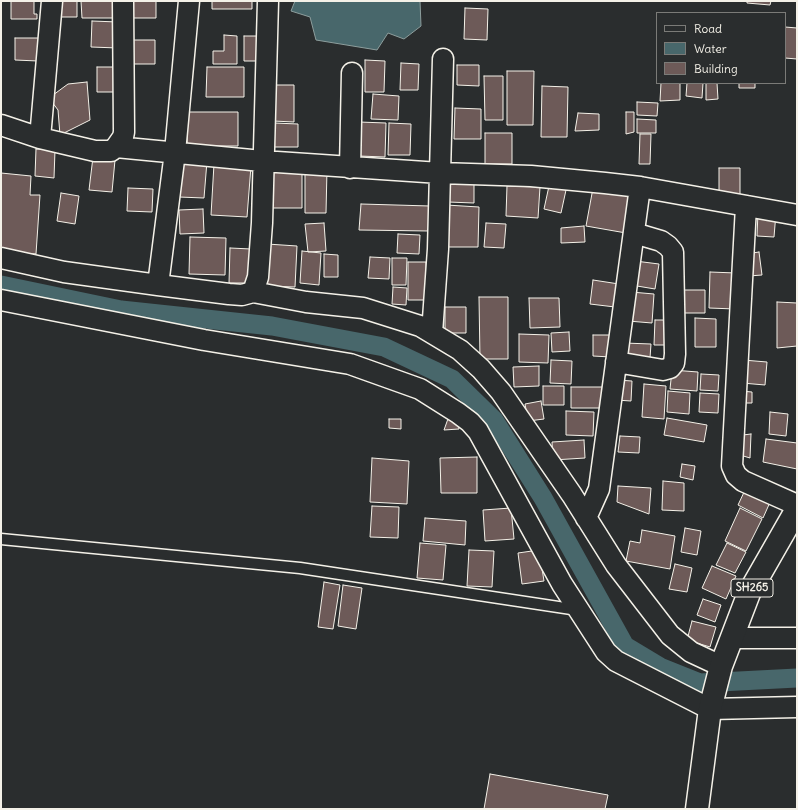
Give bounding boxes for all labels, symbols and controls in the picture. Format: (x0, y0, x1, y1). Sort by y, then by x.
legend (656, 12, 786, 84)
text: Road (694, 21, 722, 36)
text: Water (694, 41, 727, 56)
text: Building (694, 61, 738, 76)
road number: SH265 (731, 579, 773, 597)

